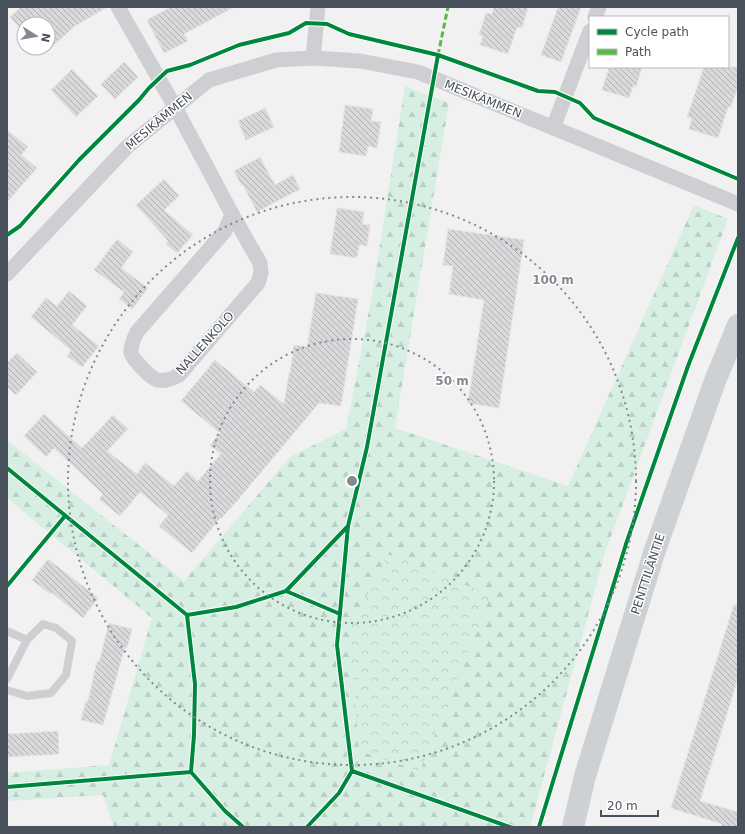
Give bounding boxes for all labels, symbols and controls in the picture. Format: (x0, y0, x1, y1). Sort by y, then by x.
north arrow (16, 16, 56, 56)
legend (589, 16, 729, 68)
text: Cycle path (625, 25, 689, 39)
text: N (38, 32, 53, 44)
text: Path (625, 45, 651, 59)
street label: MESIKÄMMEN (442, 76, 524, 121)
street label: MESIKÄMMEN (122, 88, 195, 153)
text: 100 m (532, 273, 574, 287)
street label: NALLENKOLO (173, 309, 237, 377)
text: 50 m (435, 374, 469, 388)
centre of rings (345, 474, 359, 488)
street label: PENTTILÄNTIE (627, 531, 668, 616)
scale bar (601, 792, 658, 818)
text: 20 m (607, 799, 638, 813)

